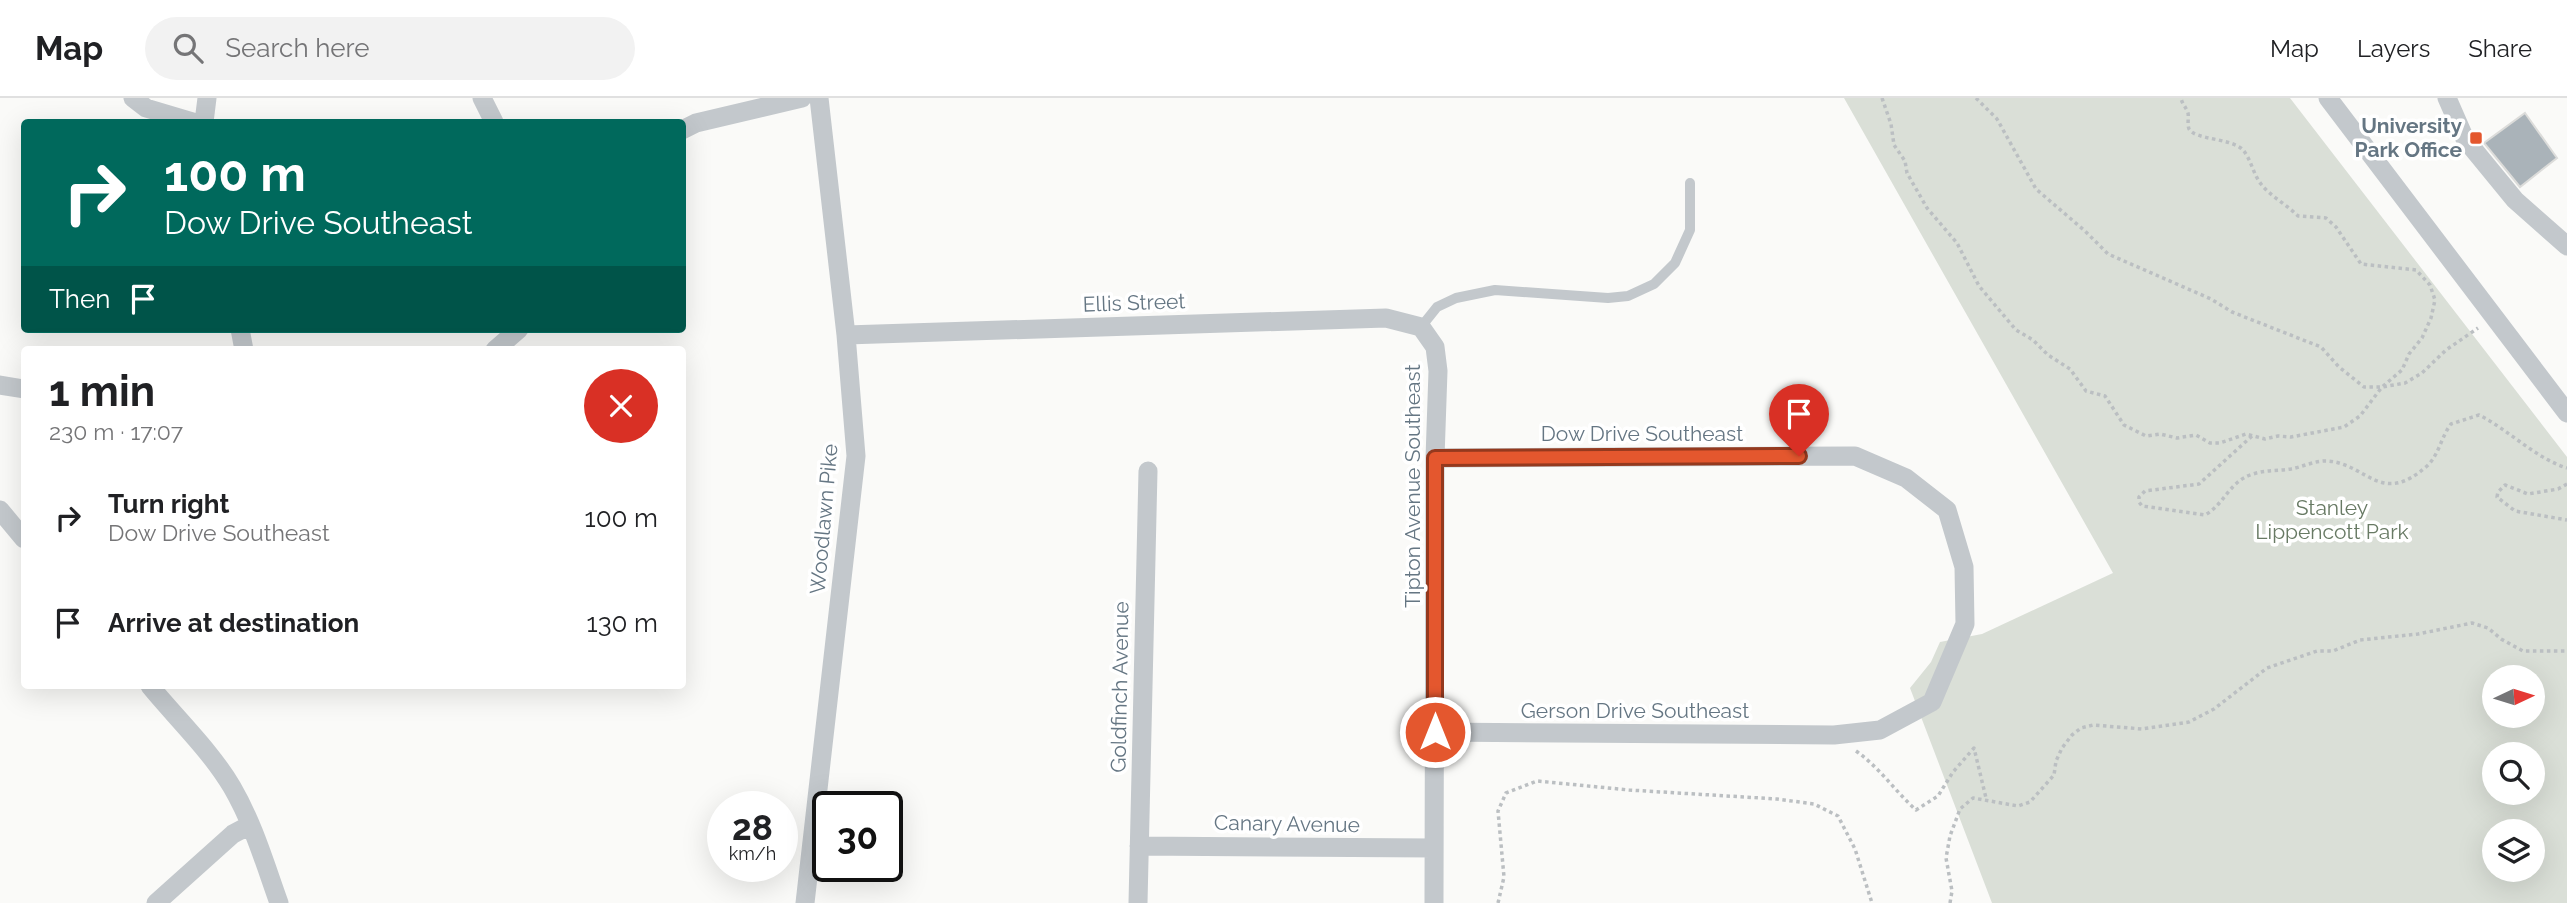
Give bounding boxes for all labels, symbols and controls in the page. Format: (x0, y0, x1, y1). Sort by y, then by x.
search box (145, 17, 635, 80)
text: Map (35, 29, 103, 68)
icon: search (169, 29, 207, 67)
text: Search here (225, 33, 370, 63)
text: Map (2270, 34, 2319, 63)
text: Layers (2357, 34, 2430, 63)
text: Share (2468, 34, 2532, 63)
place label: University Park Office (2354, 113, 2462, 162)
marker: University Park Office (2468, 130, 2484, 146)
text: 100 m (164, 145, 306, 202)
icon: right (49, 147, 140, 238)
text: Dow Drive Southeast (164, 204, 472, 241)
icon: arrive (124, 280, 162, 318)
text: Then (49, 284, 110, 314)
street label: Ellis Street (1082, 288, 1186, 317)
street label: Tipton Avenue Southeast (1400, 364, 1425, 608)
text: 1 min (49, 367, 155, 416)
button: close (584, 369, 658, 443)
pin (1769, 384, 1829, 456)
icon: arrive (1780, 395, 1818, 433)
text: 230 m · 17:07 (49, 418, 183, 445)
street label: Dow Drive Southeast (1541, 421, 1743, 446)
street label: Woodlawn Pike (804, 443, 843, 595)
text: Turn right (108, 489, 229, 519)
park label: Stanley Lippencott Park (2255, 495, 2409, 544)
icon: right (49, 499, 87, 537)
text: 100 m (585, 503, 658, 533)
text: Dow Drive Southeast (108, 519, 330, 546)
street label: Goldfinch Avenue (1106, 601, 1133, 773)
icon: arrive (49, 604, 87, 642)
text: Arrive at destination (108, 608, 359, 638)
text: 130 m (587, 608, 658, 638)
north arrow (2482, 665, 2544, 728)
map controls (2482, 665, 2545, 882)
position arrow (1398, 695, 1472, 769)
street label: Gerson Drive Southeast (1521, 698, 1749, 723)
button: search (2482, 742, 2545, 805)
speed limit sign: 30 (812, 791, 903, 882)
text: 28 (732, 807, 773, 848)
street label: Canary Avenue (1214, 810, 1360, 837)
button: layers (2482, 819, 2545, 882)
text: km/h (729, 843, 776, 864)

